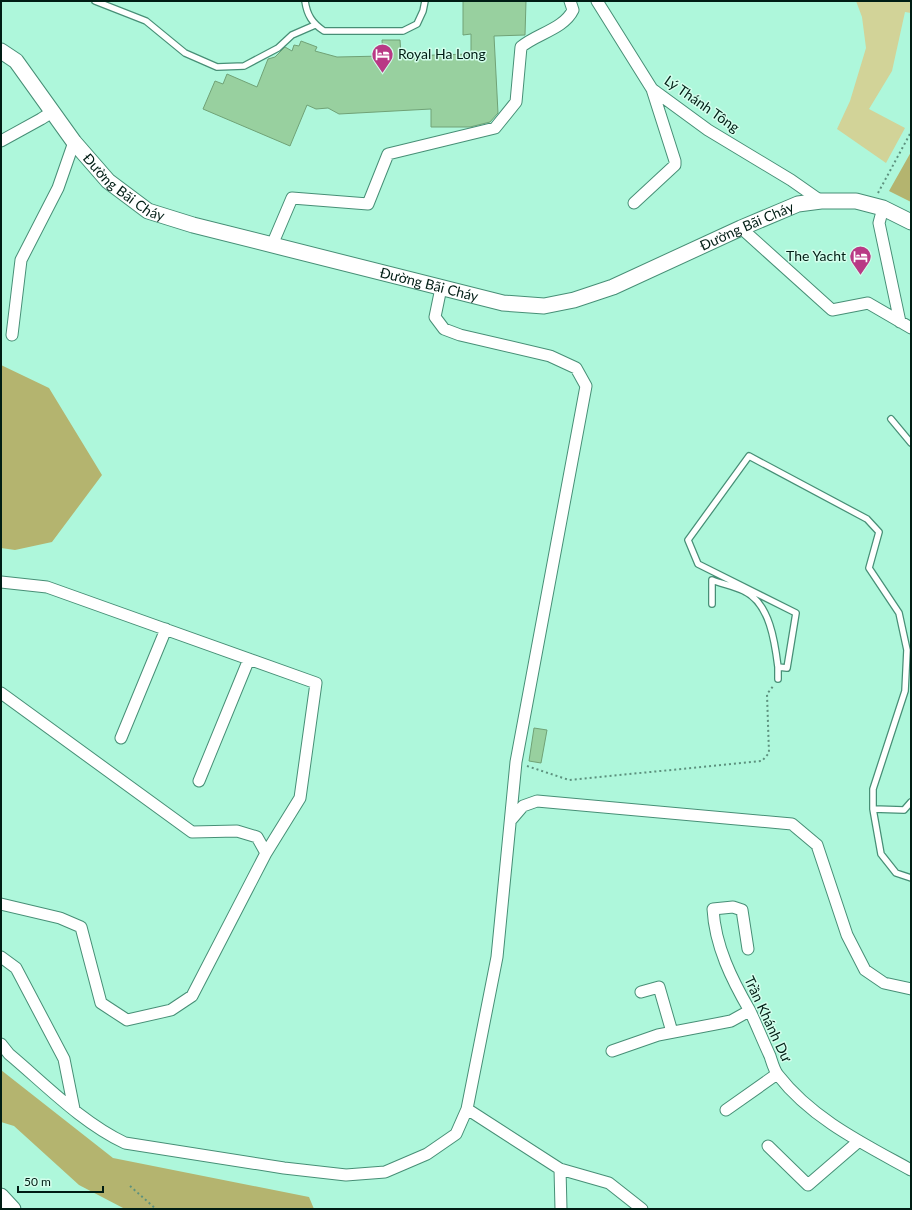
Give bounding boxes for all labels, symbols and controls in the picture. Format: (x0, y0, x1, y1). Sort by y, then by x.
hotel icon: Royal Ha Long (369, 41, 395, 74)
place label: Royal Ha Long (398, 45, 486, 62)
street label: Lý Thánh Tông (662, 72, 743, 136)
street label: Đường Bãi Cháy (80, 150, 168, 224)
street label: Đường Bãi Cháy (697, 197, 797, 254)
hotel icon: The Yacht (848, 243, 874, 276)
place label: The Yacht (786, 247, 846, 264)
street label: Đường Bãi Cháy (378, 263, 481, 305)
street label: Trần Khánh Dư (741, 973, 796, 1065)
scale bar (18, 1168, 103, 1194)
text: 50 m (24, 1174, 51, 1189)

